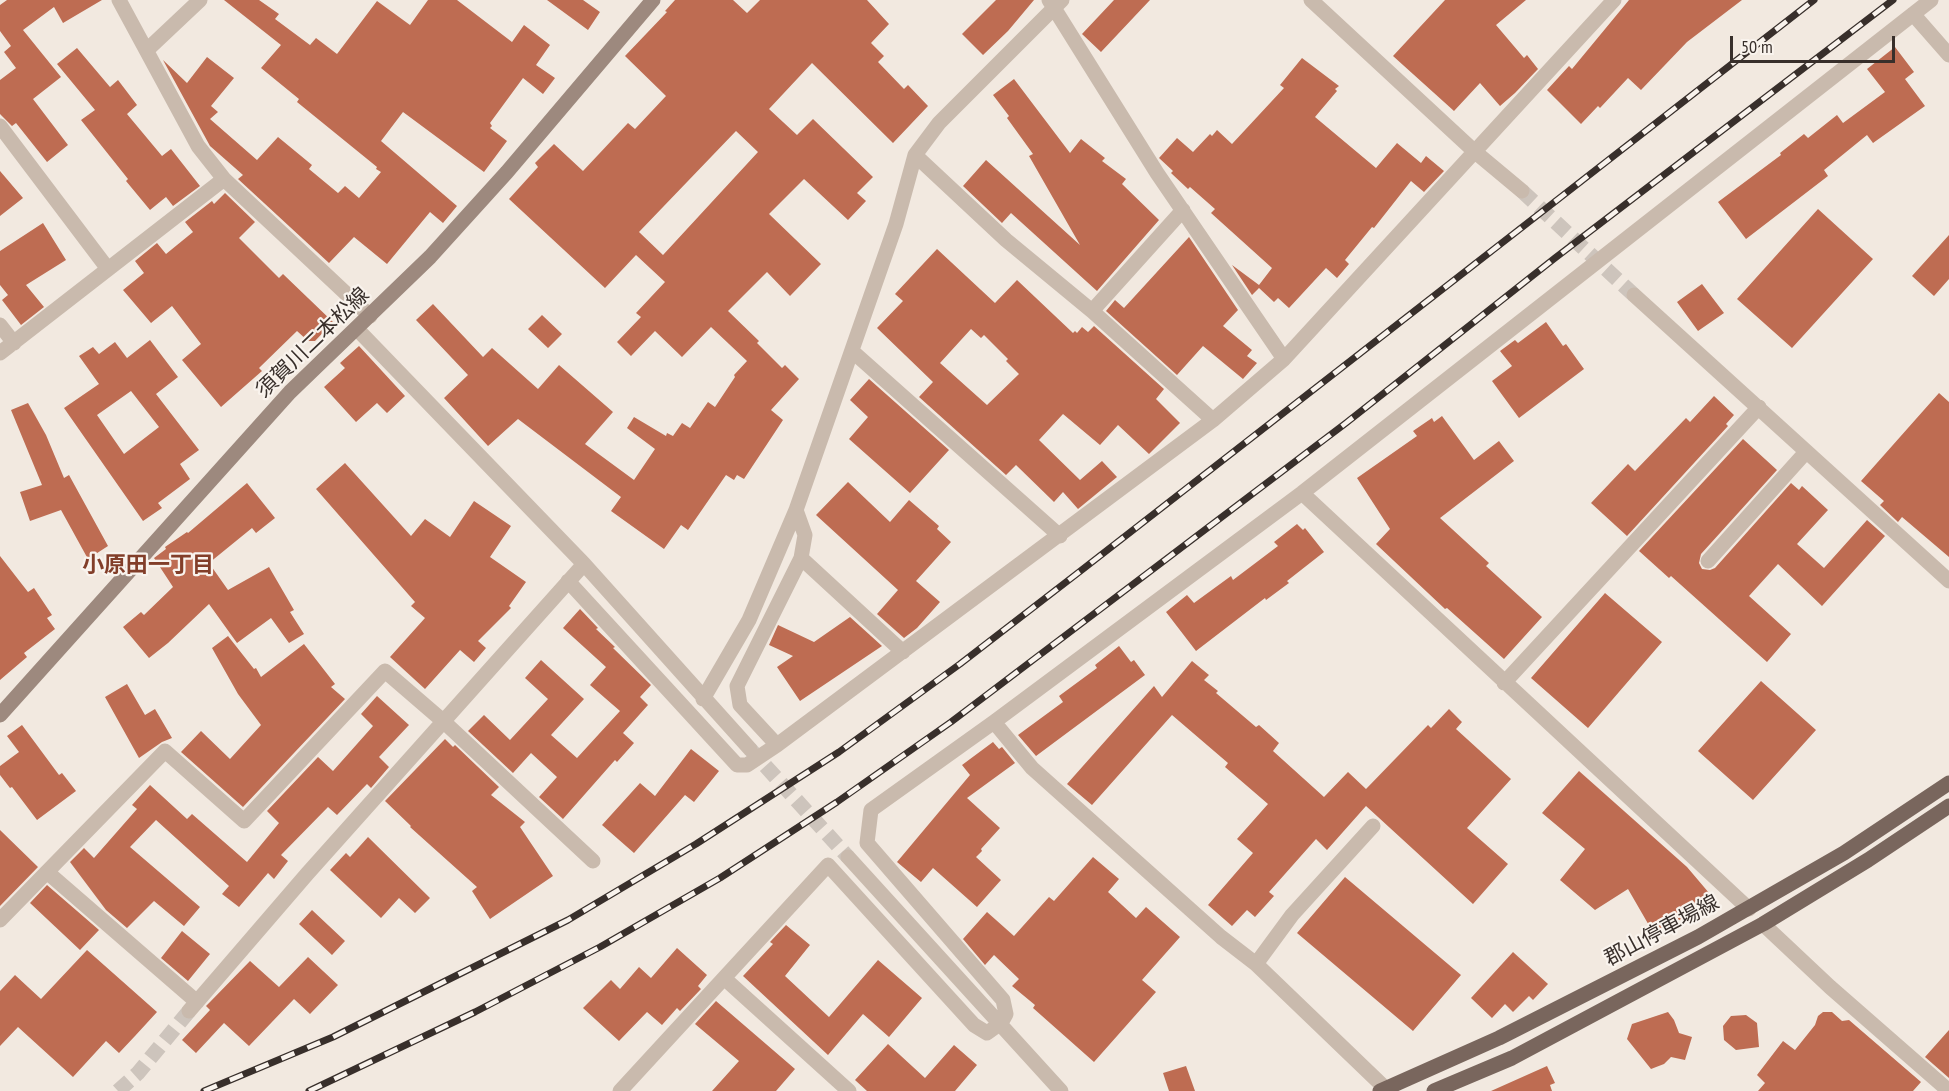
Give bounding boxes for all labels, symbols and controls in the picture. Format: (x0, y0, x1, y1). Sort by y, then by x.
scale bar (1733, 24, 1898, 62)
text: 50 m (1741, 35, 1773, 58)
street label: 須賀川二本松線 (251, 283, 375, 403)
district label: 小原田一丁目 (82, 553, 214, 579)
street label: 郡山停車場線 (1600, 890, 1724, 972)

